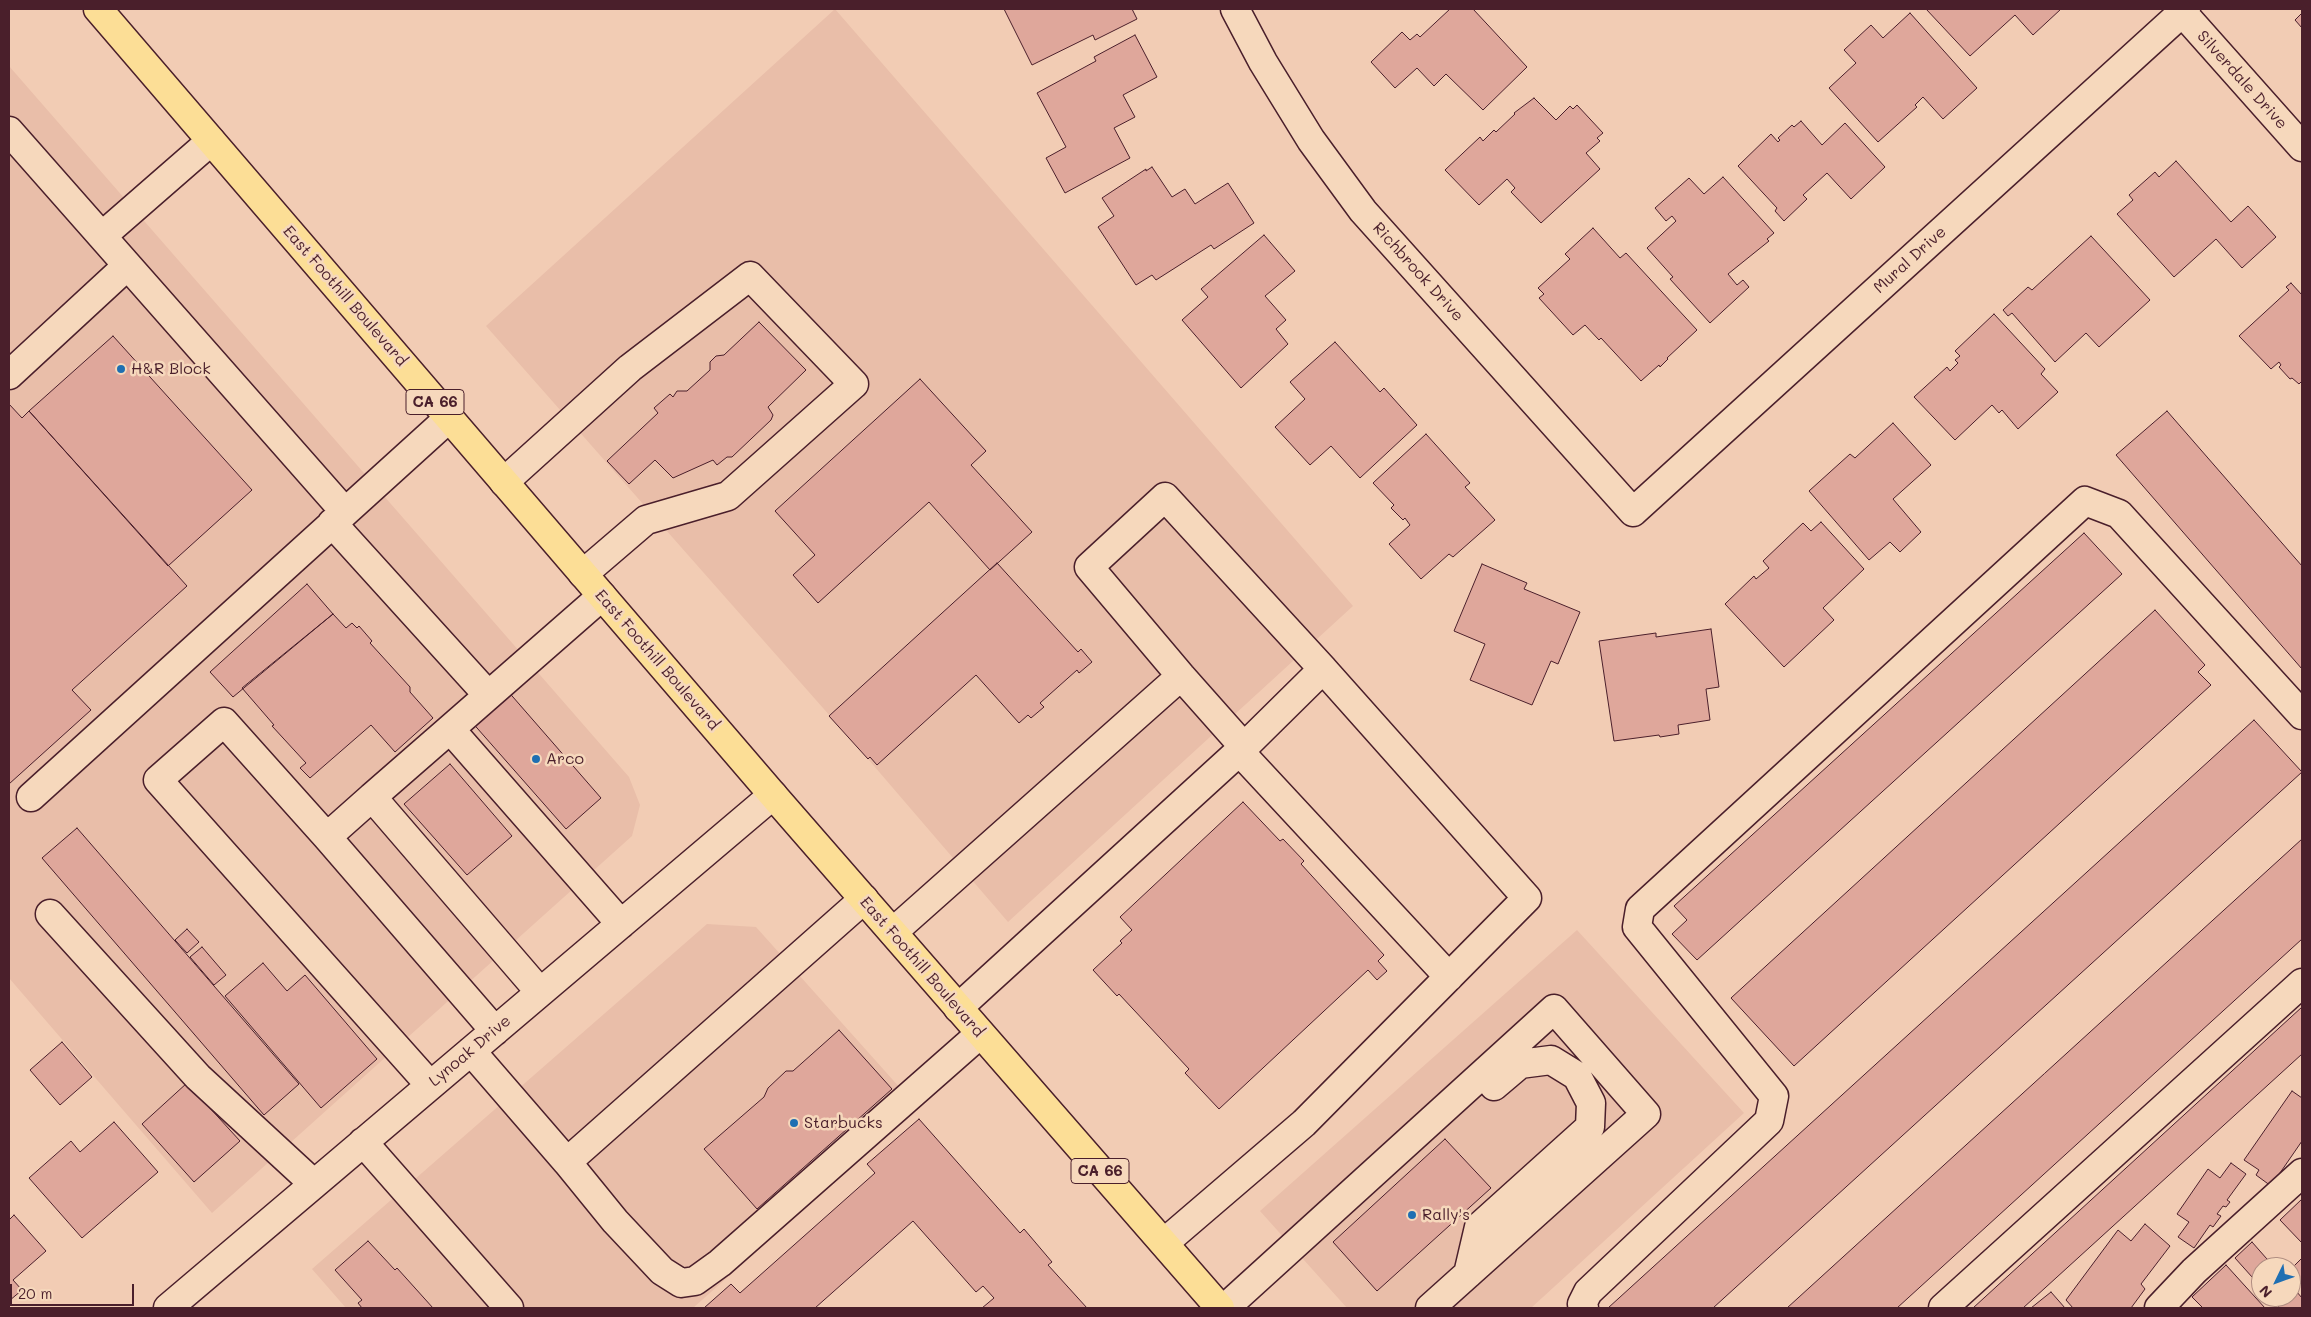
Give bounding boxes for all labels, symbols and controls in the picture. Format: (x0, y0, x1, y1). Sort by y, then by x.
street label: Silverdale Drive (2193, 27, 2291, 133)
street label: Richbrook Drive (1368, 219, 1468, 325)
street label: East Foothill Boulevard (279, 222, 411, 370)
street label: Mural Drive (1870, 222, 1950, 298)
place label: H&R Block (131, 359, 211, 379)
marker: H&R Block (115, 363, 127, 375)
road number: CA 66 (406, 390, 464, 414)
street label: East Foothill Boulevard (591, 586, 723, 734)
place label: Arco (546, 749, 584, 769)
marker: Arco (530, 753, 542, 765)
street label: East Foothill Boulevard (856, 893, 988, 1041)
street label: Lynoak Drive (425, 1011, 515, 1091)
place label: Starbucks (804, 1113, 883, 1133)
marker: Starbucks (788, 1117, 800, 1129)
road number: CA 66 (1071, 1158, 1129, 1184)
place label: Rally's (1422, 1205, 1470, 1225)
marker: Rally's (1406, 1209, 1418, 1221)
north arrow (2251, 1257, 2301, 1307)
scale bar (12, 1274, 136, 1306)
text: N (2255, 1281, 2276, 1302)
text: 20 m (18, 1283, 52, 1303)

